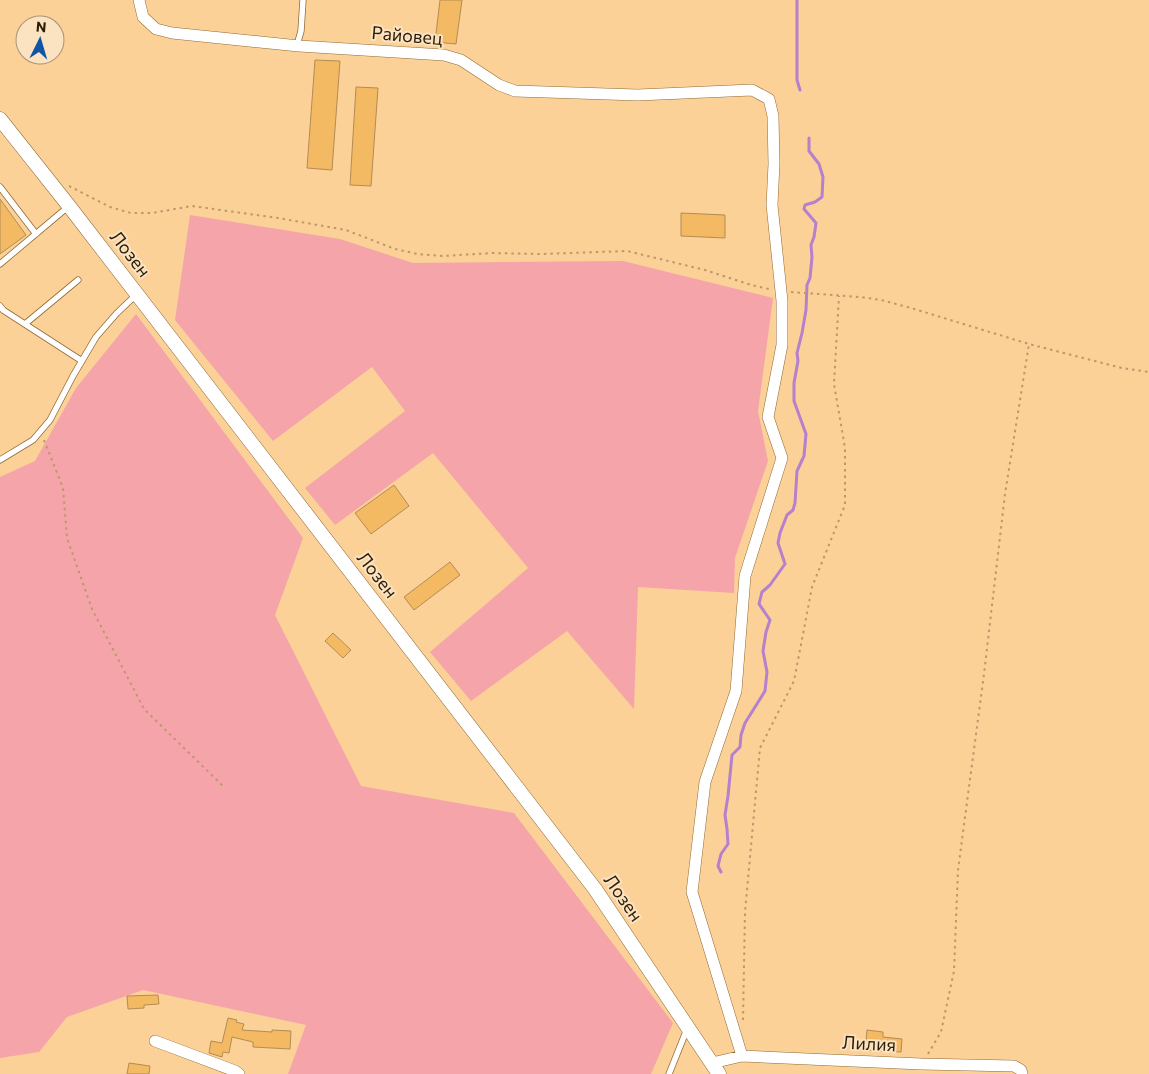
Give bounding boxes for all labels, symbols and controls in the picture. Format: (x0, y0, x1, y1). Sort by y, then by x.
north arrow (15, 15, 65, 65)
text: N (35, 18, 47, 35)
street label: Райовец (371, 21, 444, 49)
street label: Лозен (106, 226, 156, 281)
street label: Лозен (353, 547, 403, 602)
street label: Лозен (600, 870, 648, 925)
street label: Лилия (841, 1031, 897, 1055)

